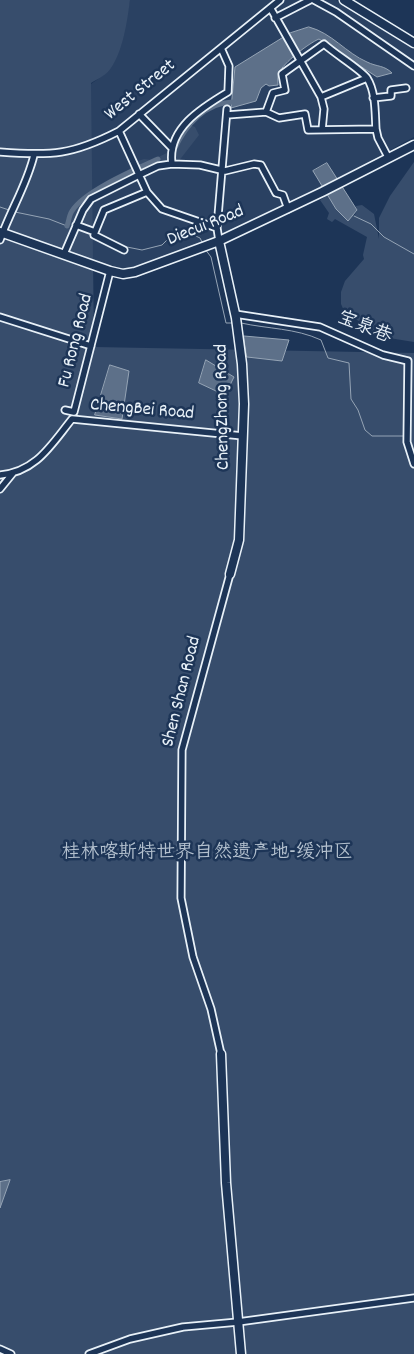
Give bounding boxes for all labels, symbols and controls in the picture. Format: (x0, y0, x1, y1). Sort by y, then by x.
street label: West Street (101, 55, 181, 127)
street label: Diecui Road (164, 201, 248, 253)
street label: Fu Rong Road (54, 292, 100, 390)
street label: 宝泉巷 (333, 308, 395, 350)
street label: ChengZhong Road (212, 344, 236, 470)
street label: ChengBei Road (89, 395, 195, 427)
street label: Shen Shan Road (158, 634, 208, 750)
park label: 桂林喀斯特世界自然遗产地-缓冲区 (61, 843, 353, 865)

